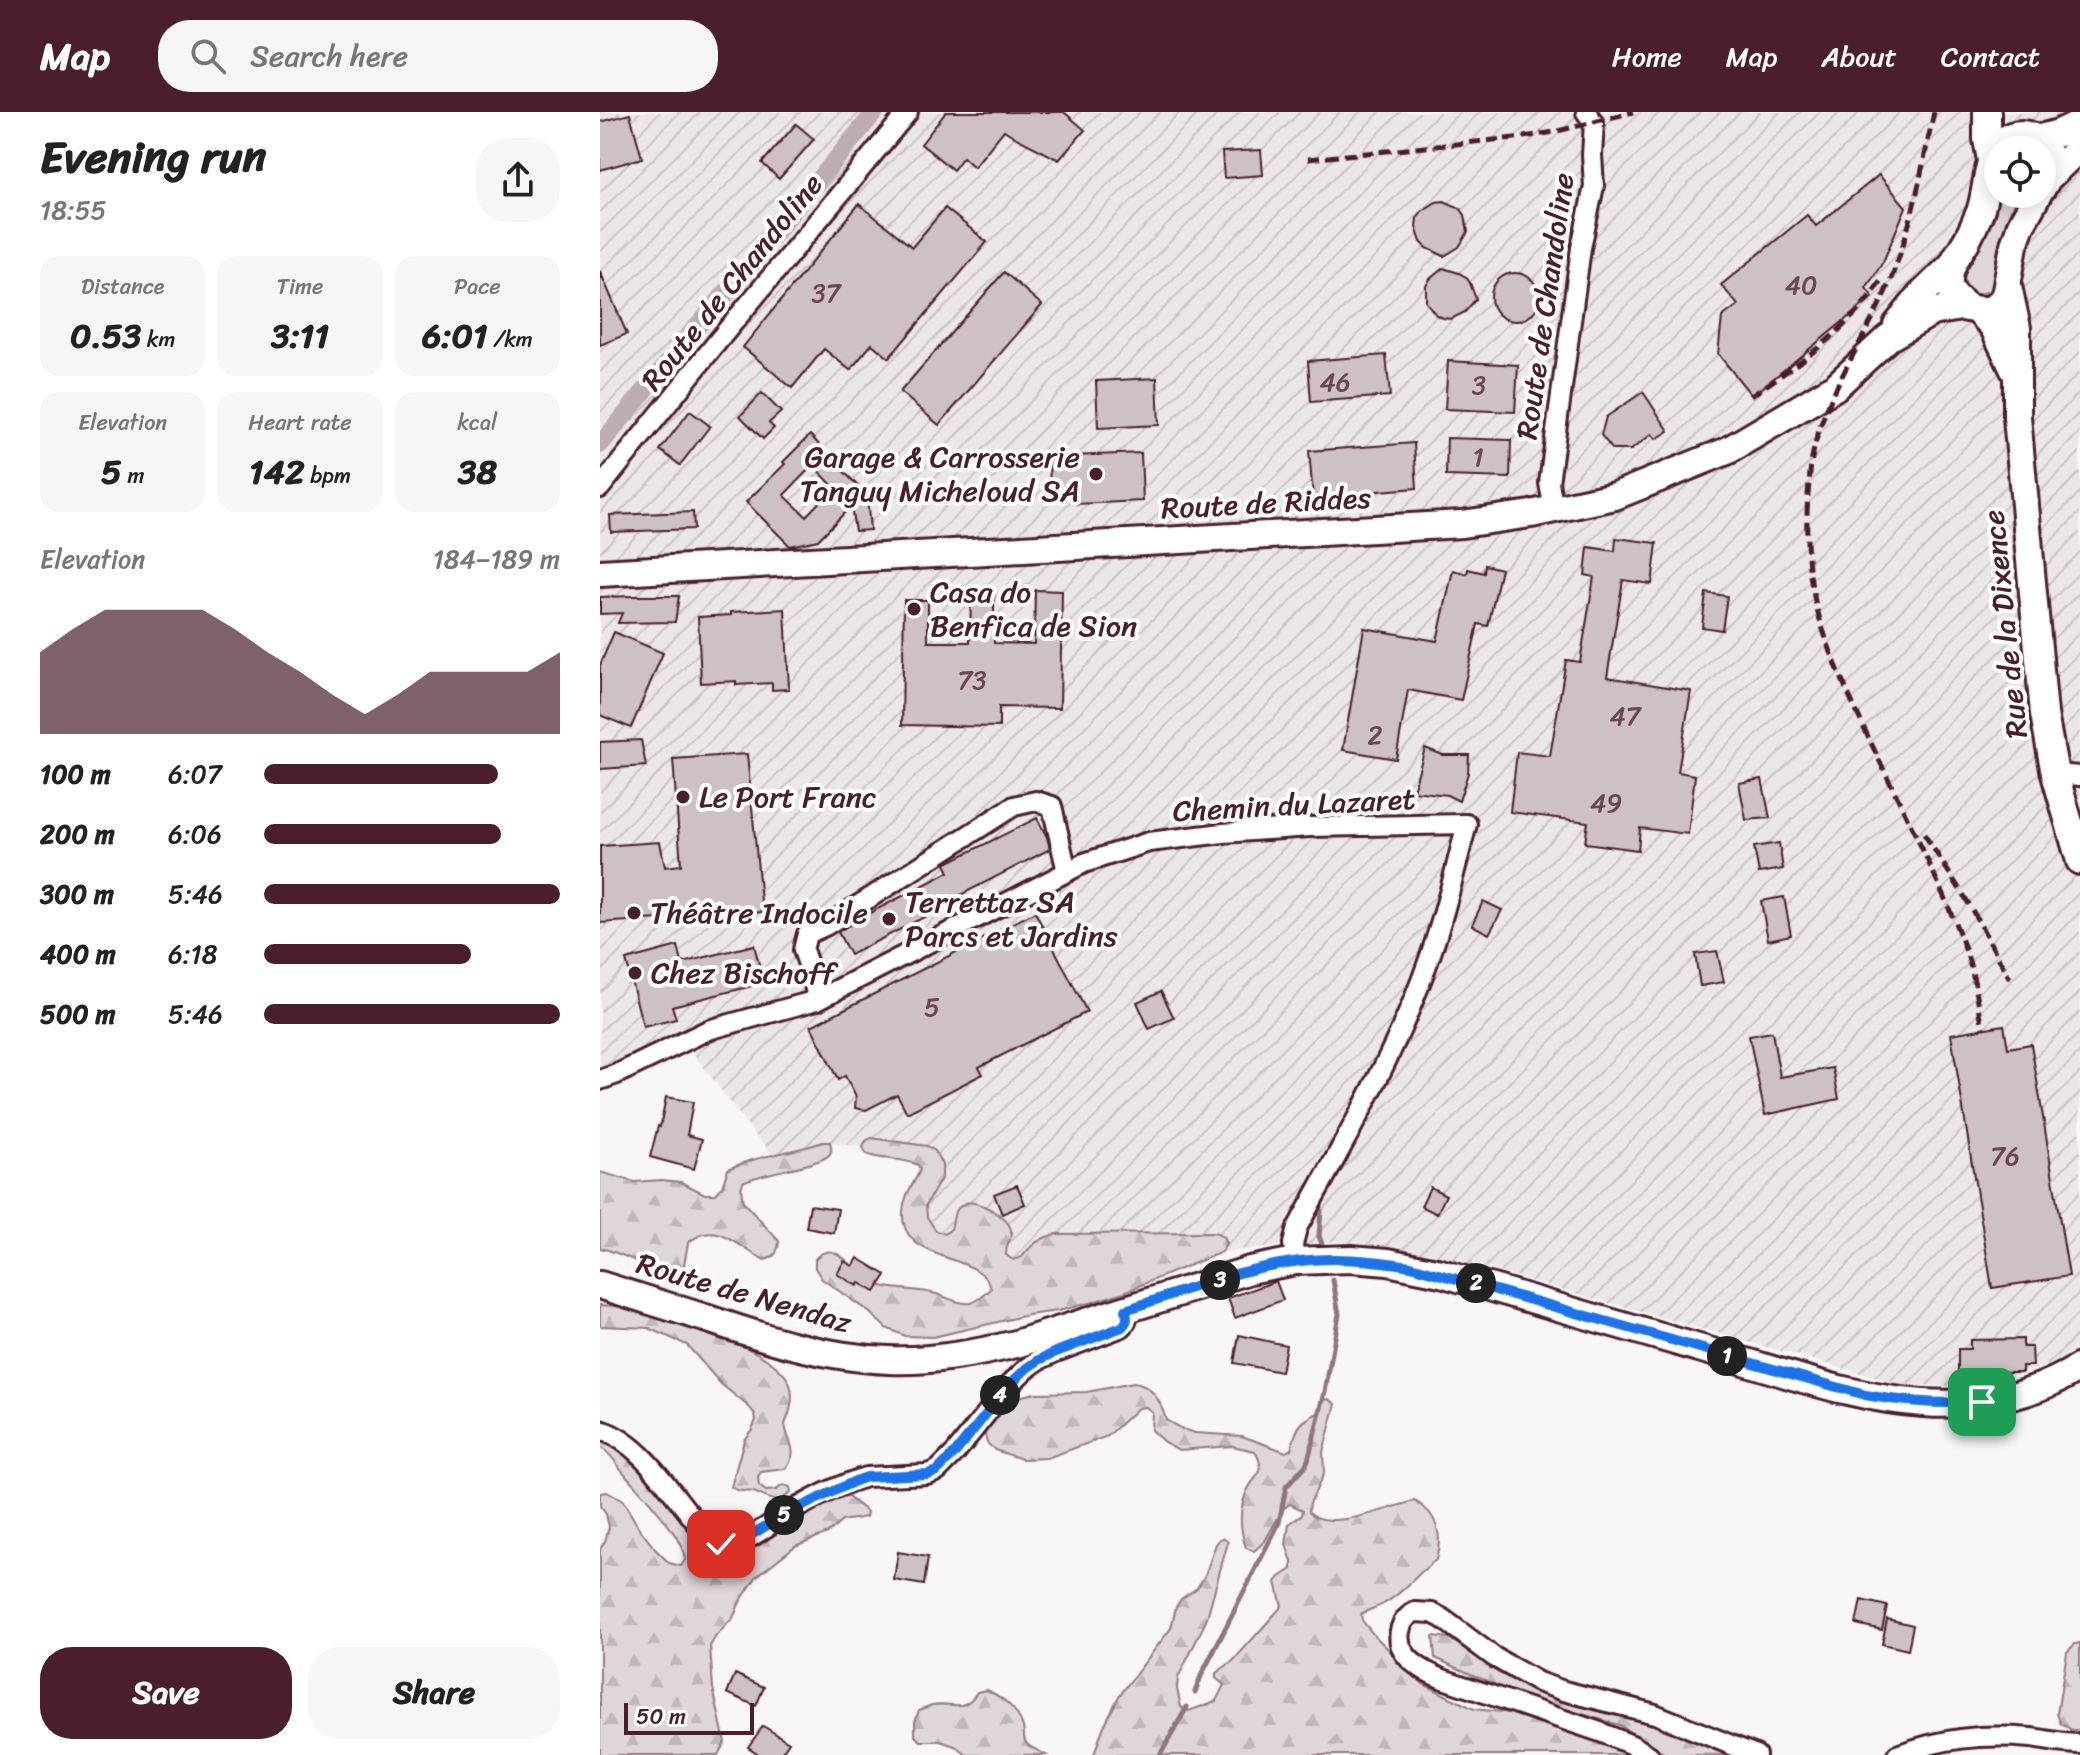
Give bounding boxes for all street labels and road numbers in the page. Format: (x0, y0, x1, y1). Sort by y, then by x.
street label: Route de Chandoline (626, 161, 838, 403)
street label: Route de Chandoline (1500, 169, 1590, 443)
street label: Route de Riddes (1160, 471, 1373, 535)
street label: Rue de la Dixence (1966, 507, 2044, 741)
street label: Chemin du Lazaret (1171, 772, 1417, 838)
street label: Route de Nendaz (630, 1237, 859, 1350)

